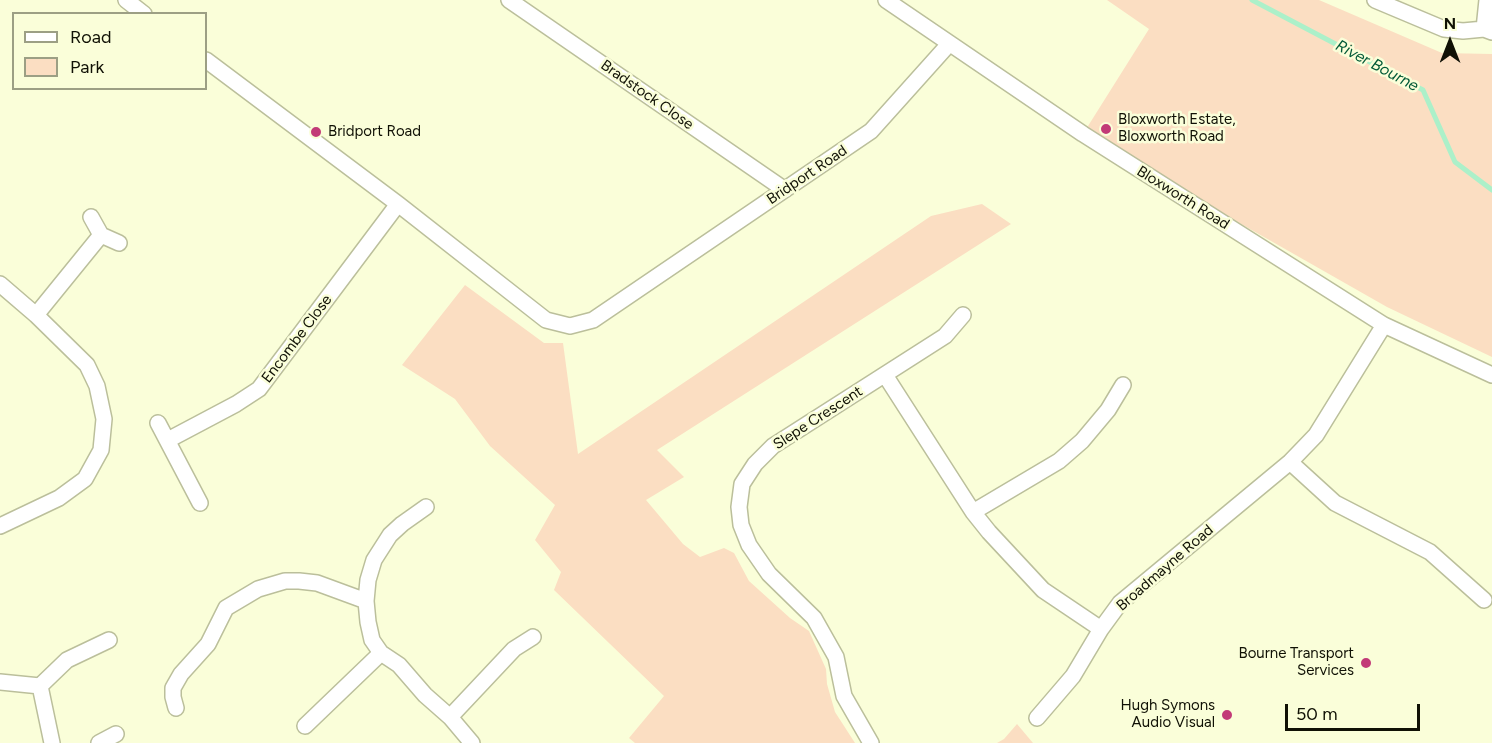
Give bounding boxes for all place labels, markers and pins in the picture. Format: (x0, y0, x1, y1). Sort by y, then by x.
place label: Bloxworth Estate, Bloxworth Road (1118, 111, 1236, 146)
marker: Bloxworth Estate, Bloxworth Road (1099, 122, 1113, 136)
place label: Bridport Road (328, 123, 421, 141)
marker: Bridport Road (309, 125, 323, 139)
place label: Bourne Transport Services (1238, 645, 1354, 680)
marker: Bourne Transport Services (1359, 656, 1373, 670)
place label: Hugh Symons Audio Visual (1121, 697, 1215, 732)
marker: Hugh Symons Audio Visual (1220, 708, 1234, 722)

